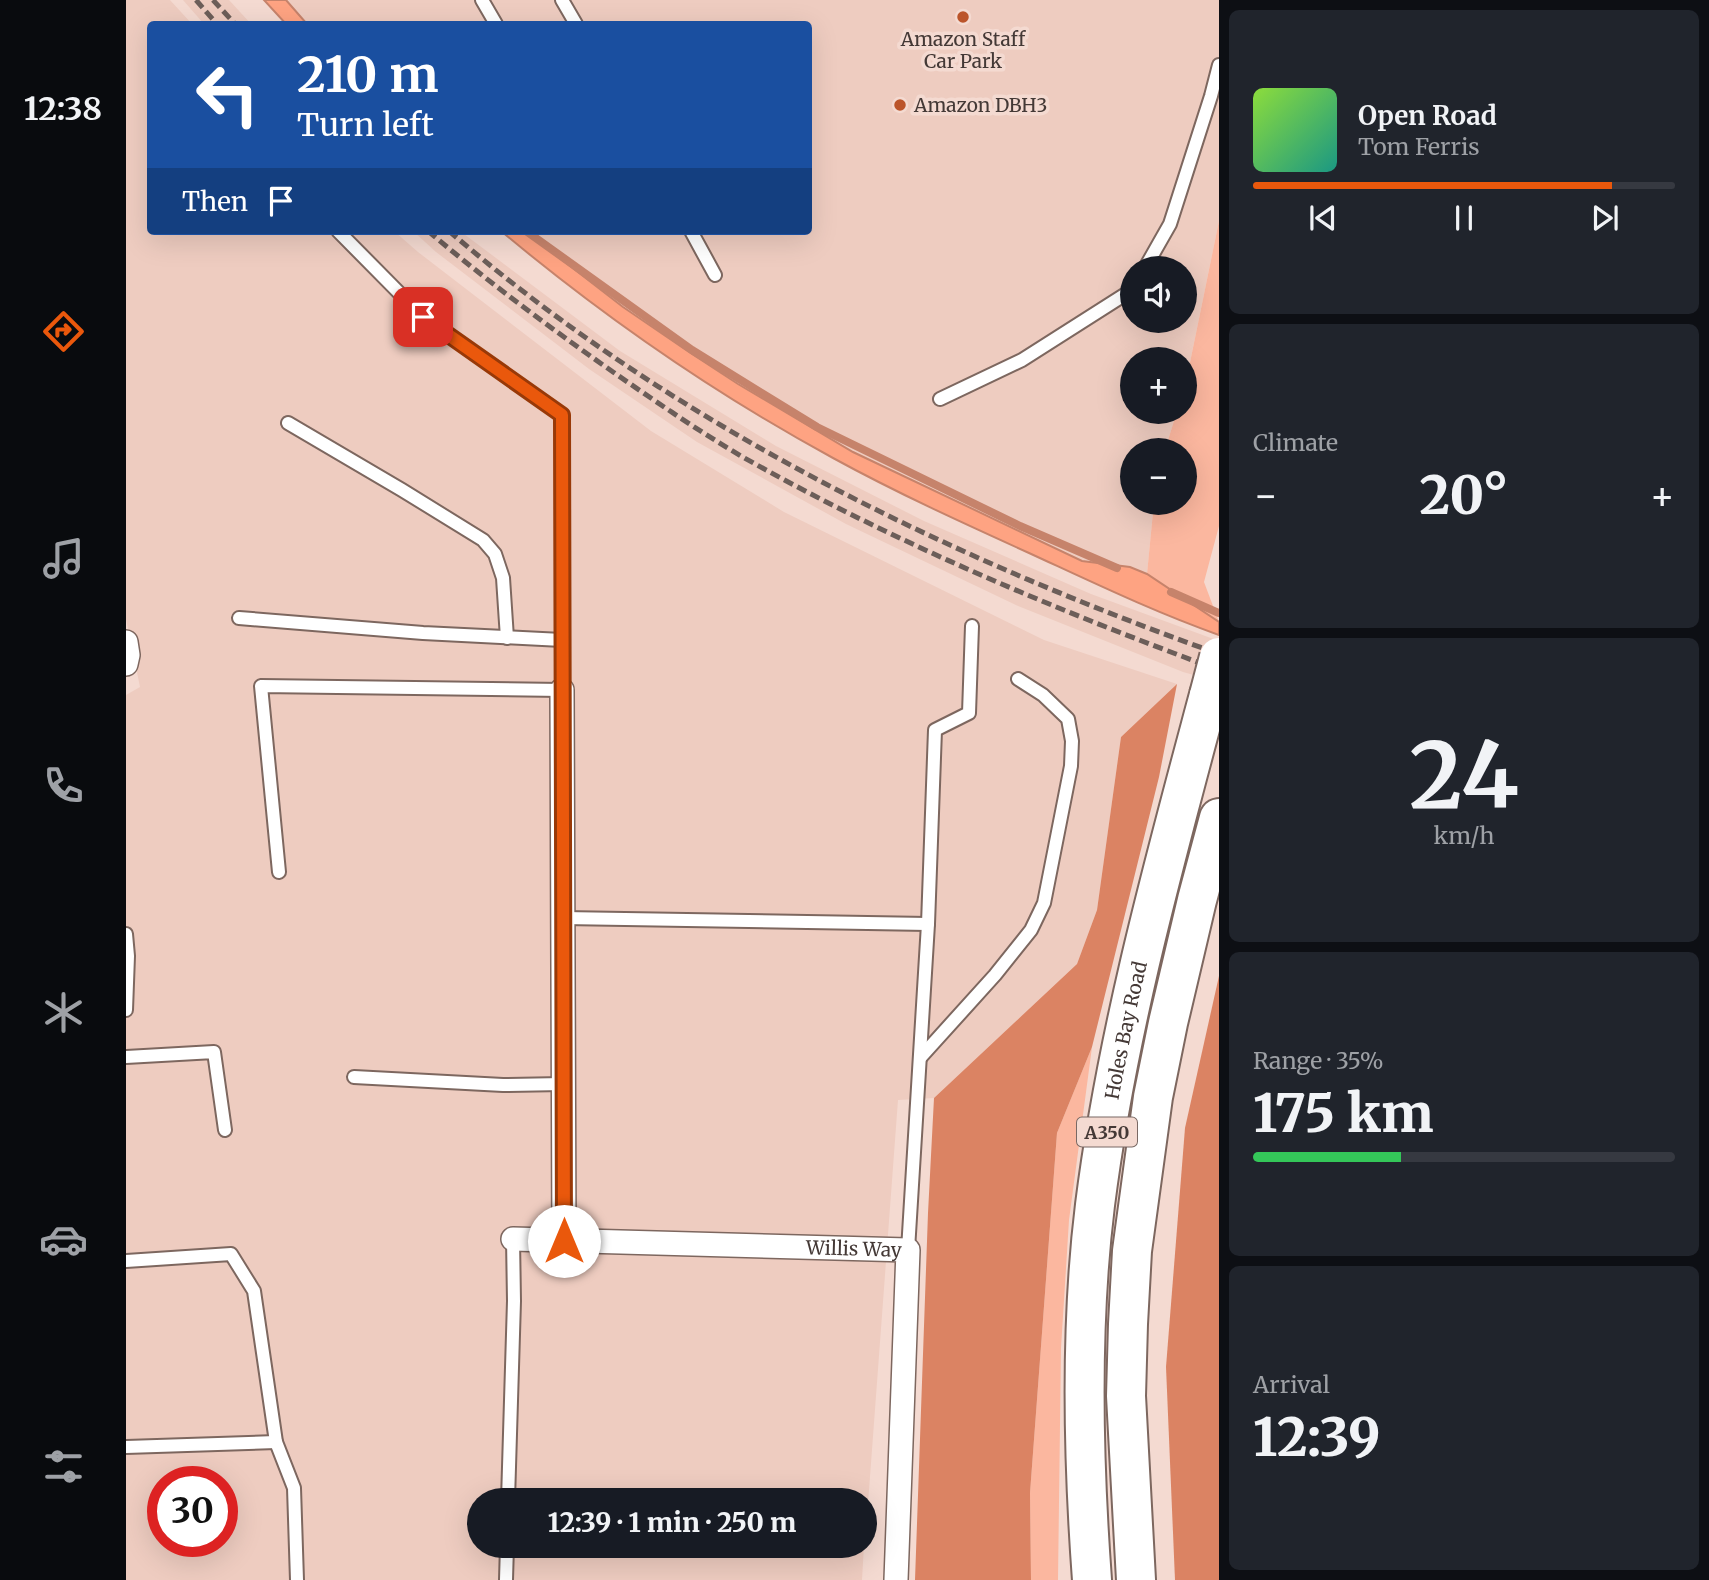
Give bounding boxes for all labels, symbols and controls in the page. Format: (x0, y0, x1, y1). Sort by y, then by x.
marker: Amazon Staff Car Park (955, 9, 971, 25)
place label: Amazon Staff Car Park (900, 27, 1026, 73)
text: 210 m (297, 44, 438, 105)
icon: left (182, 49, 273, 140)
text: 12:38 (24, 89, 102, 129)
place label: Amazon DBH3 (913, 93, 1048, 117)
marker: Amazon DBH3 (892, 97, 908, 113)
text: Open Road (1358, 99, 1497, 132)
text: Turn left (297, 105, 434, 145)
text: Tom Ferris (1358, 132, 1480, 161)
icon: arrive (262, 182, 300, 220)
text: Then (182, 185, 248, 218)
icon: previous (1304, 199, 1342, 237)
icon: pause (1445, 199, 1483, 237)
icon: next (1586, 199, 1624, 237)
map controls (1120, 256, 1197, 515)
button: sound (1120, 256, 1197, 333)
pin (393, 287, 453, 347)
icon: arrive (404, 298, 442, 336)
icon: directions (39, 307, 88, 356)
button: + (1120, 347, 1197, 424)
text: Climate (1253, 428, 1338, 457)
button: − (1120, 438, 1197, 515)
text: 20° (1420, 463, 1508, 528)
text: − (1253, 472, 1278, 519)
text: + (1650, 472, 1675, 519)
icon: music (39, 534, 88, 583)
text: 24 (1409, 718, 1519, 833)
icon: phone (39, 761, 88, 810)
text: km/h (1434, 821, 1494, 850)
street label: Holes Bay Road (1100, 959, 1152, 1101)
icon: climate (39, 988, 88, 1037)
text: Range · 35% (1253, 1046, 1384, 1075)
text: 175 km (1253, 1081, 1434, 1146)
road number: A350 (1077, 1118, 1137, 1147)
position arrow (527, 1204, 601, 1278)
icon: car (39, 1215, 88, 1264)
street label: Willis Way (805, 1235, 902, 1262)
text: Arrival (1253, 1370, 1330, 1399)
text: 12:39 (1253, 1405, 1380, 1470)
icon: filters (39, 1442, 88, 1491)
speed limit sign: 30 (147, 1466, 238, 1557)
text: 12:39 · 1 min · 250 m (548, 1506, 796, 1539)

